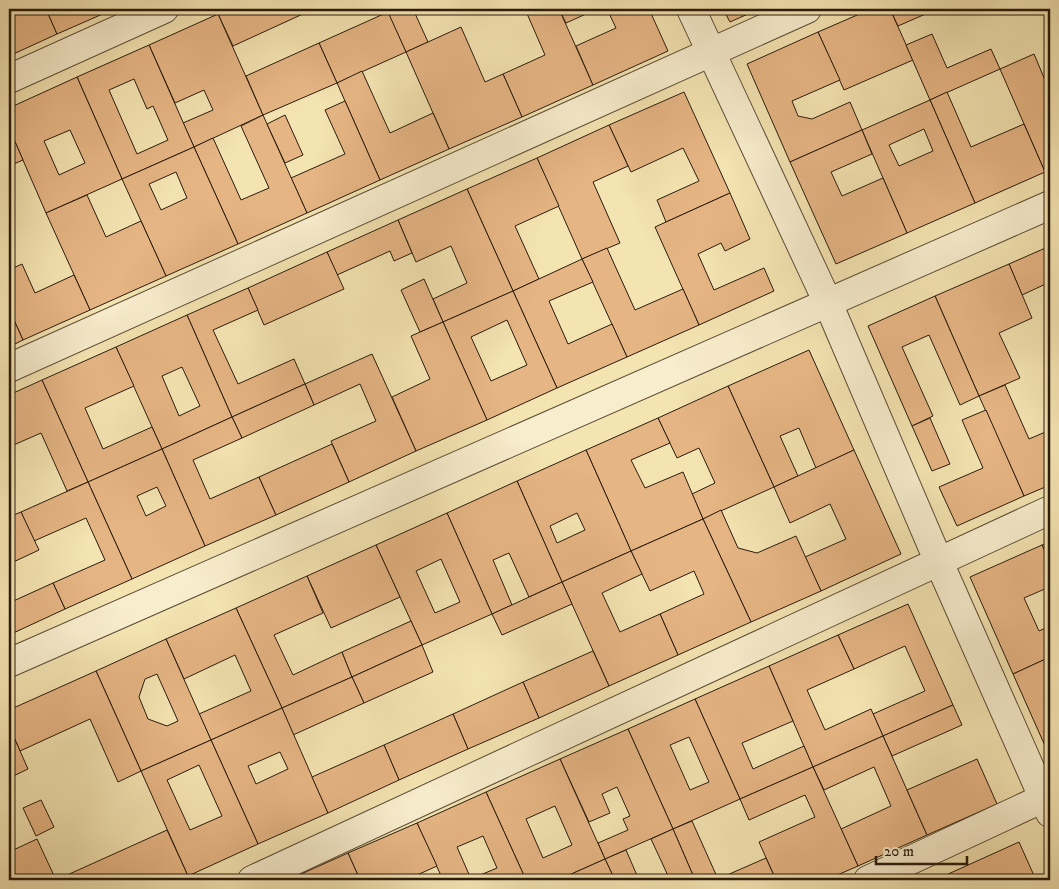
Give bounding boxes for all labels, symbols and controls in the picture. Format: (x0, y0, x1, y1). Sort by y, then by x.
scale bar (876, 834, 968, 866)
text: 20 m (884, 842, 914, 861)

